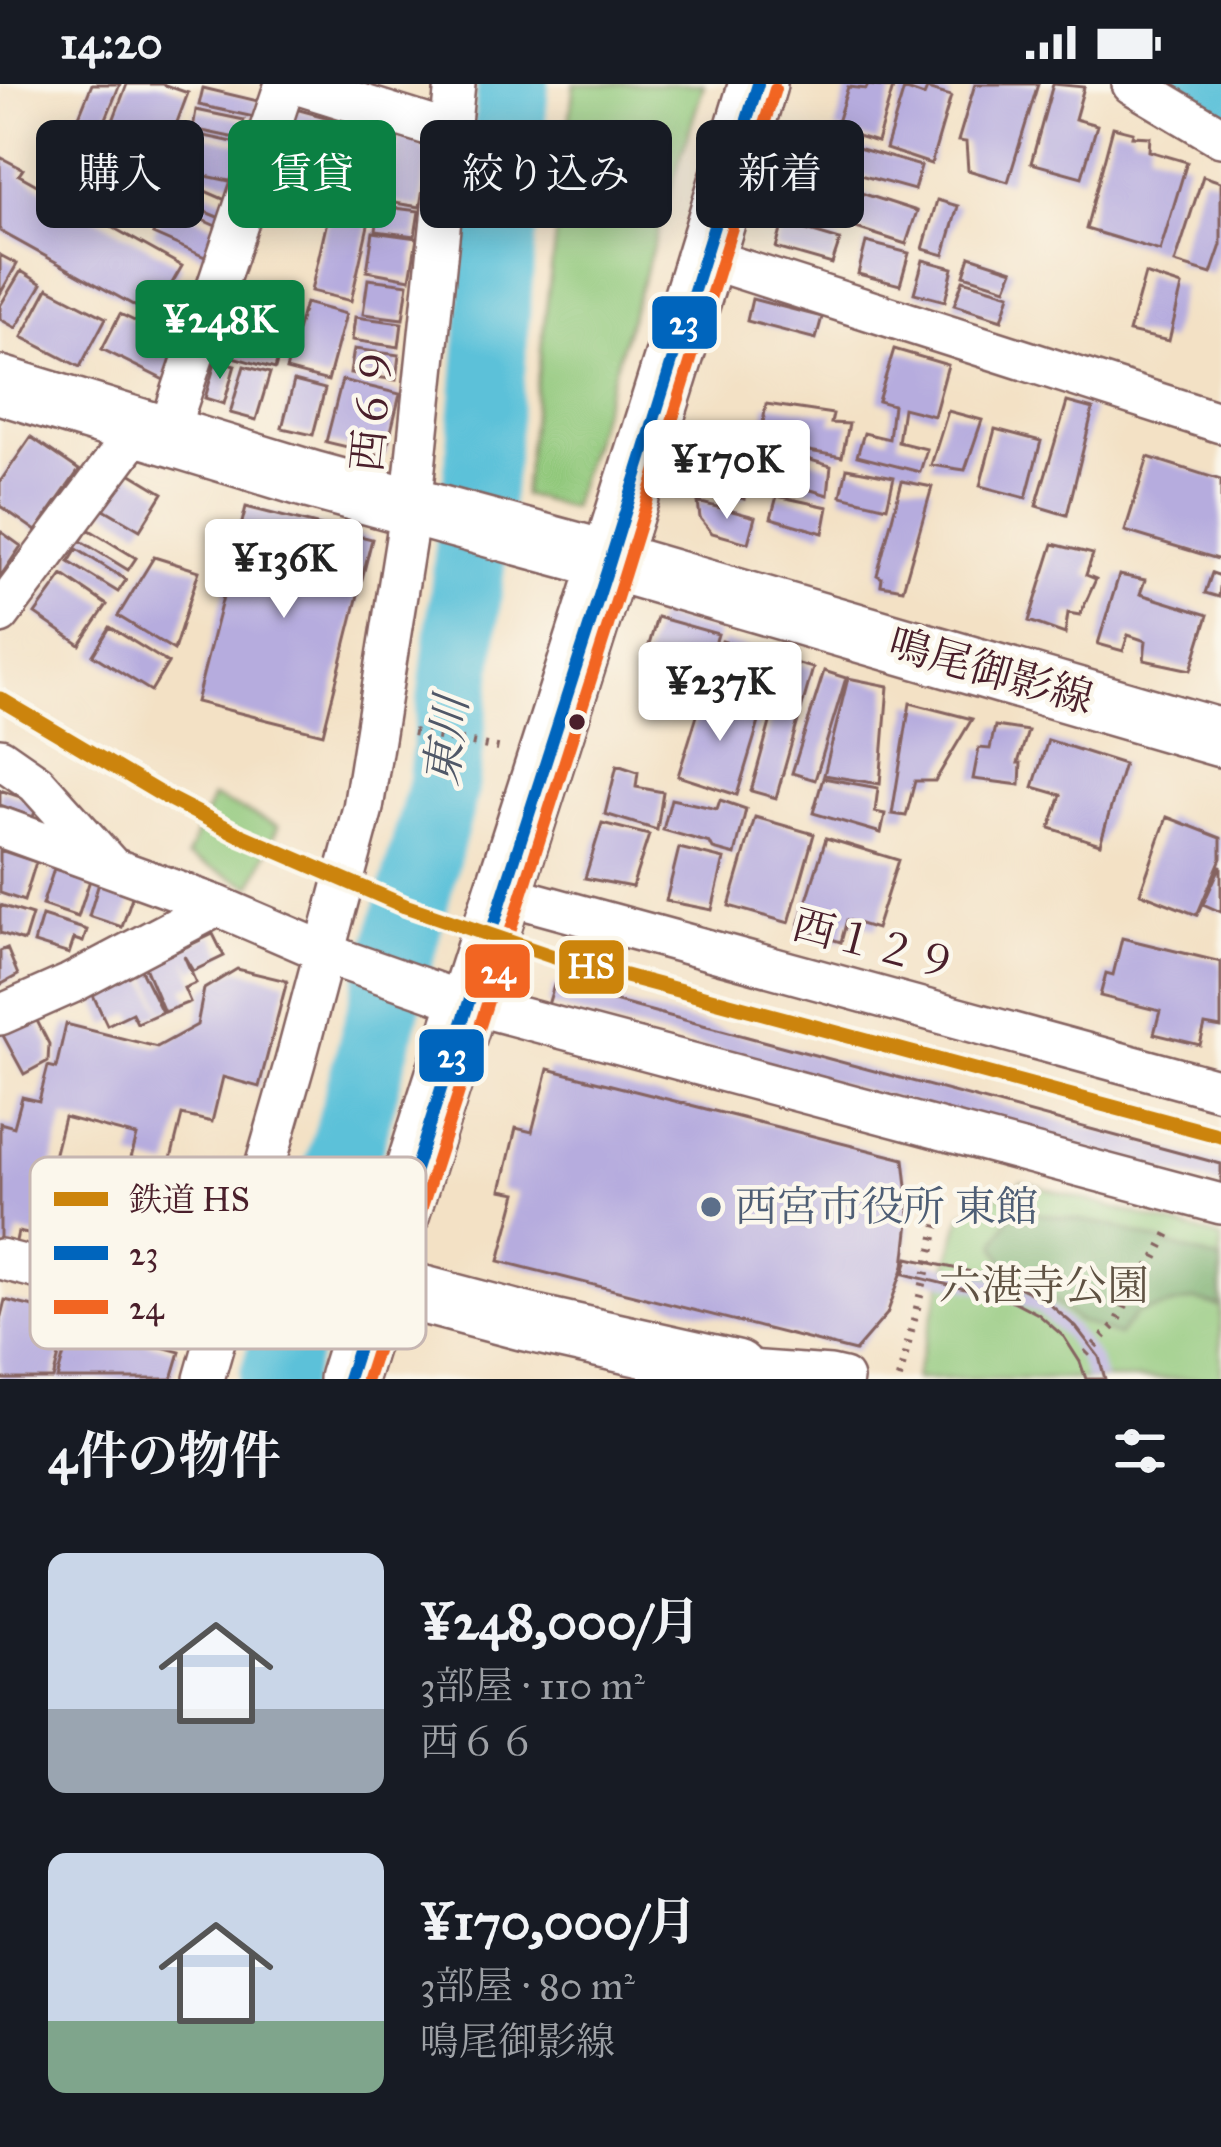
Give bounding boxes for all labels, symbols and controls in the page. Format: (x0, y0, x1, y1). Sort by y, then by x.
text: 14:20 (60, 15, 163, 70)
chip: 購入 (36, 120, 204, 228)
chip: 賃貸 (228, 120, 396, 228)
chip: 絞り込み (420, 120, 672, 228)
chip: 新着 (696, 120, 864, 228)
pin: ¥248K (136, 280, 304, 382)
line badge: 23 (650, 294, 719, 351)
text: ¥248K (163, 295, 277, 343)
text: 23 (669, 303, 699, 343)
street label: 西６９ (341, 344, 405, 474)
pin: ¥170K (643, 420, 811, 522)
text: ¥170K (671, 435, 783, 483)
pin: ¥136K (200, 519, 368, 621)
text: ¥136K (232, 534, 336, 582)
street label: 鳴尾御影線 (883, 617, 1099, 725)
pin: ¥237K (636, 642, 804, 744)
text: ¥237K (666, 657, 774, 705)
water label: 東川 (413, 688, 479, 789)
unlabelled marker (566, 711, 588, 733)
street label: 西１２９ (787, 898, 963, 992)
line badge: HS (557, 938, 626, 996)
line badge: 24 (463, 942, 532, 1000)
text: HS (567, 947, 615, 987)
text: 24 (481, 952, 517, 992)
line badge: 23 (417, 1027, 486, 1084)
text: 23 (437, 1036, 467, 1076)
legend (30, 1157, 426, 1349)
text: 鉄道 HS (129, 1180, 250, 1220)
place label: 西宮市役所 東館 (735, 1181, 1038, 1233)
marker: 西宮市役所 東館 (698, 1194, 724, 1220)
text: 23 (129, 1234, 158, 1274)
park label: 六湛寺公園 (939, 1260, 1149, 1312)
text: 24 (129, 1288, 165, 1328)
icon: filters (1107, 1418, 1173, 1484)
text: 4件の物件 (48, 1425, 280, 1487)
text: ¥248,000/月 (420, 1591, 701, 1653)
icon: home (144, 1601, 288, 1745)
text: 3部屋 · 110 m² (420, 1662, 645, 1710)
text: 西６６ (420, 1718, 537, 1766)
text: ¥170,000/月 (420, 1891, 698, 1953)
icon: home (144, 1901, 288, 2045)
text: 3部屋 · 80 m² (420, 1962, 635, 2010)
text: 鳴尾御影線 (420, 2018, 615, 2066)

